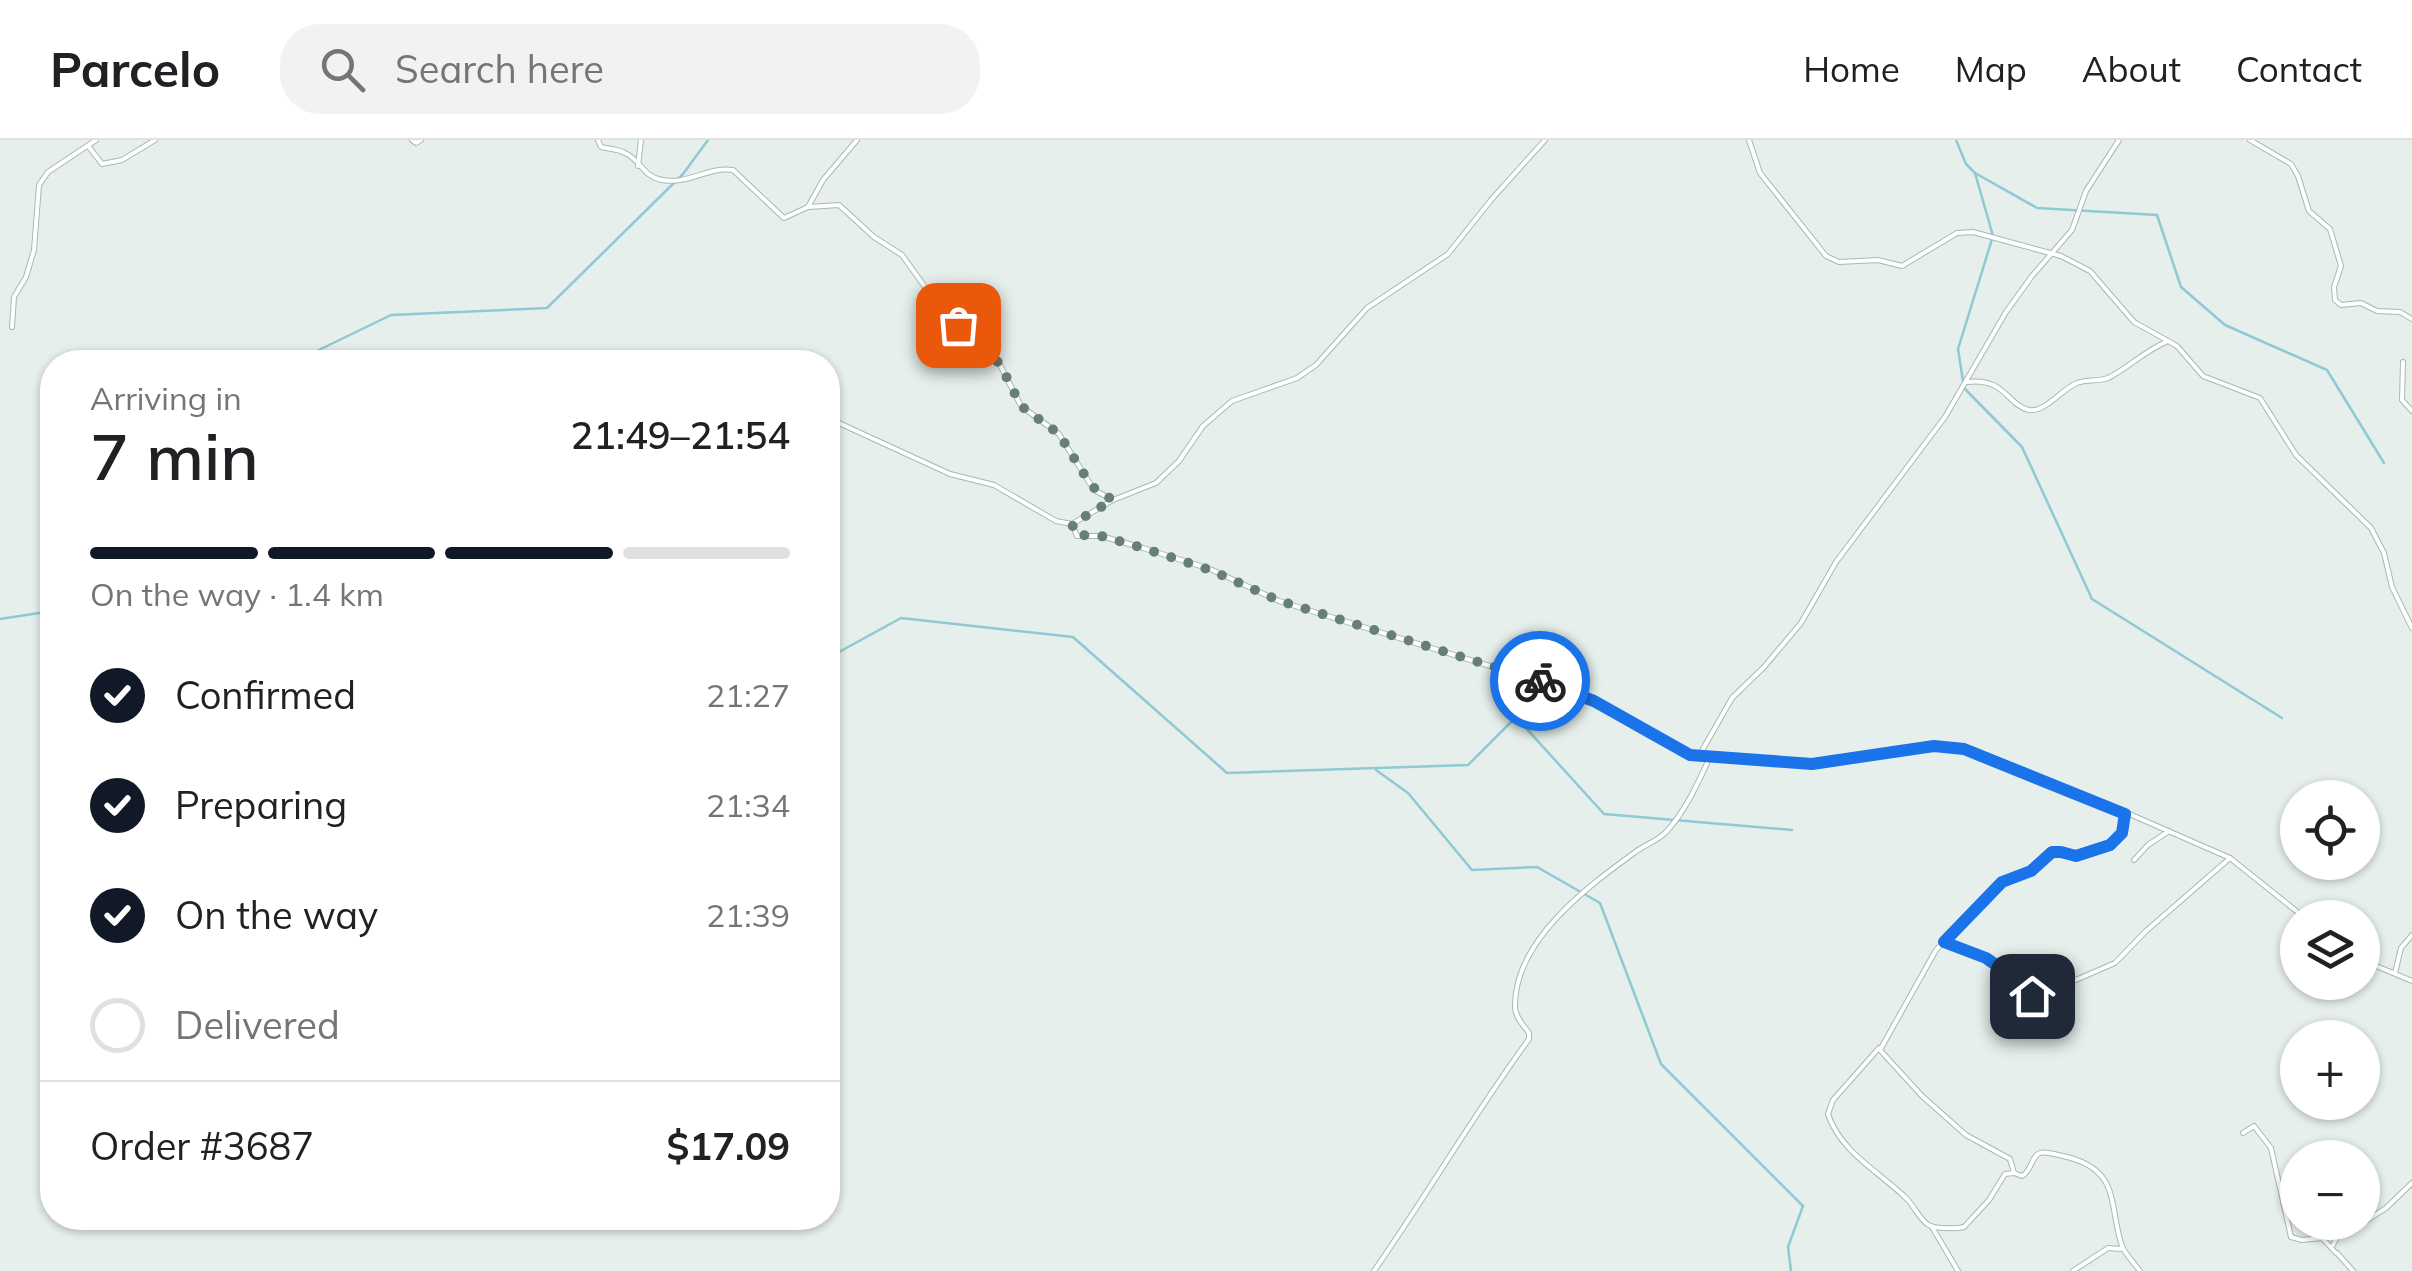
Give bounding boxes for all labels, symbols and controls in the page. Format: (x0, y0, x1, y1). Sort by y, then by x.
search box (280, 24, 980, 114)
text: Parcelo (50, 39, 220, 99)
icon: search (315, 42, 370, 97)
text: Search here (395, 45, 604, 93)
text: Home (1803, 47, 1900, 91)
text: Map (1955, 47, 2027, 91)
text: About (2082, 47, 2181, 91)
text: Contact (2236, 47, 2362, 91)
pin (916, 283, 1001, 368)
icon: bag (931, 298, 986, 353)
text: Arriving in (90, 378, 242, 418)
text: 21:49–21:54 (570, 411, 790, 459)
text: 7 min (90, 415, 259, 496)
text: On the way · 1.4 km (90, 574, 384, 614)
courier (1490, 631, 1590, 731)
icon: bike (1513, 654, 1568, 709)
icon: check (90, 668, 145, 723)
text: Confirmed (175, 671, 356, 719)
text: 21:27 (706, 675, 790, 715)
icon: check (90, 778, 145, 833)
map controls (2280, 780, 2380, 1240)
button: locate (2280, 780, 2380, 880)
text: Preparing (175, 781, 347, 829)
text: 21:34 (706, 785, 790, 825)
icon: check (90, 888, 145, 943)
text: On the way (175, 891, 378, 939)
text: 21:39 (706, 895, 790, 935)
button: layers (2280, 900, 2380, 1000)
pin (1990, 954, 2075, 1039)
icon: home (2005, 969, 2060, 1024)
text: Delivered (175, 1001, 340, 1049)
button: + (2280, 1020, 2380, 1120)
text: Order #3687 (90, 1122, 314, 1170)
text: $17.09 (667, 1122, 790, 1170)
button: − (2280, 1140, 2380, 1240)

